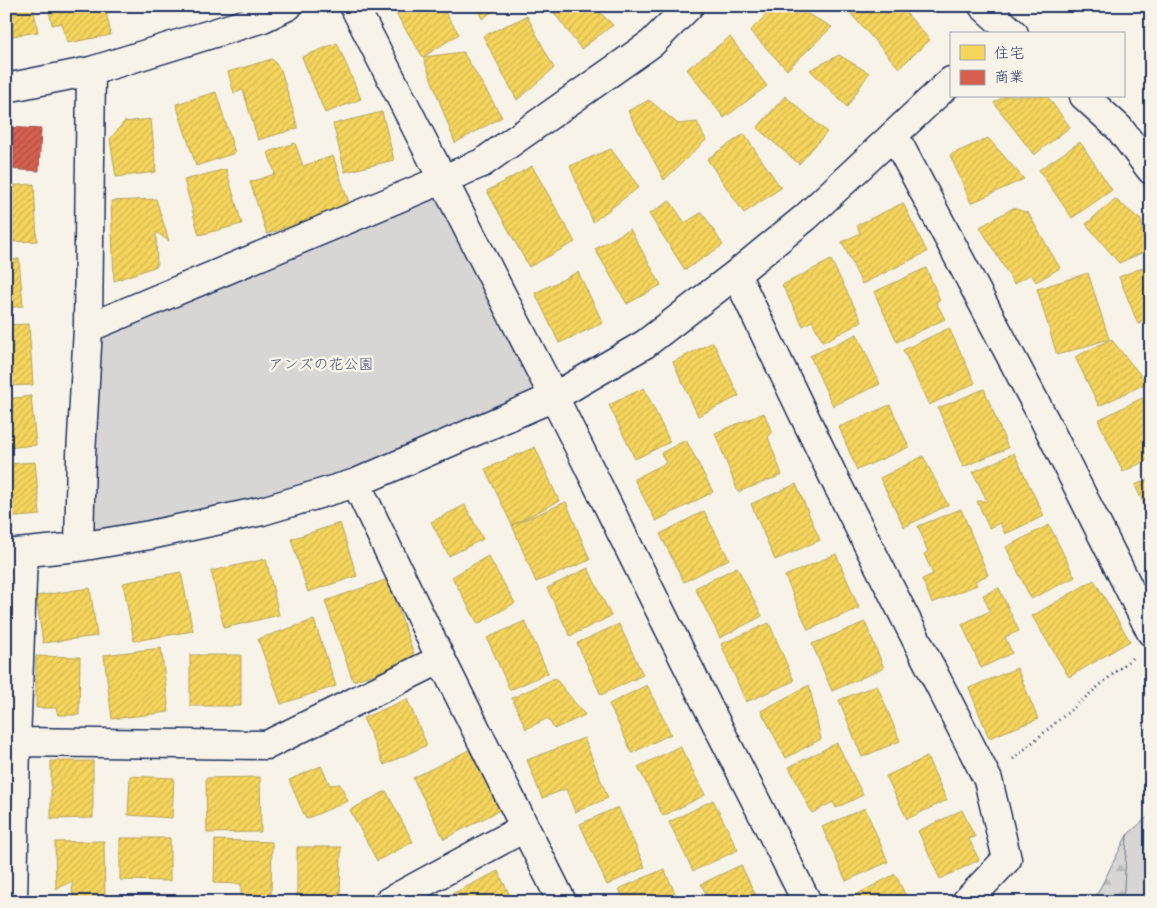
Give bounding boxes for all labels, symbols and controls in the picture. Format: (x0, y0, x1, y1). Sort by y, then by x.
legend (950, 32, 1124, 98)
text: 住宅 (994, 43, 1024, 63)
text: 商業 (994, 67, 1024, 87)
park label: アンズの花公園 (268, 354, 374, 374)

